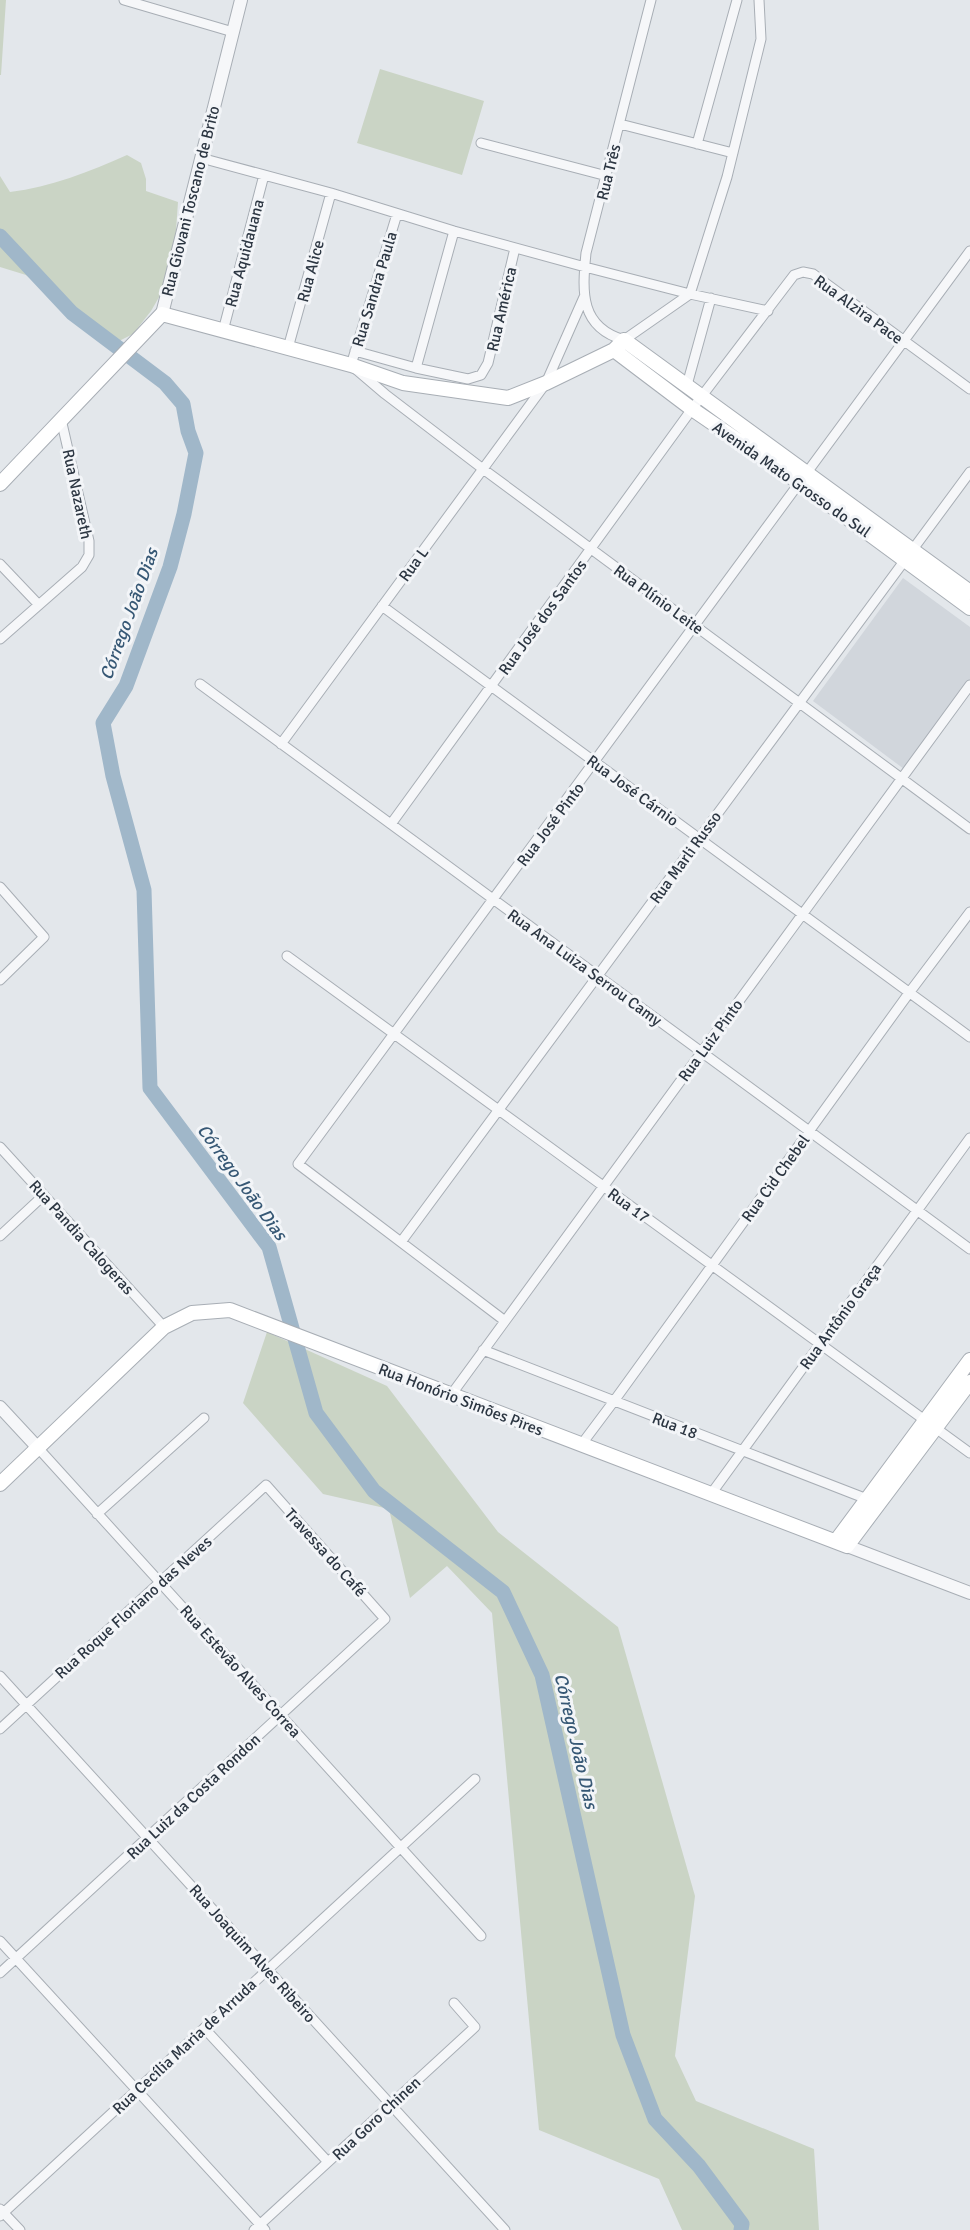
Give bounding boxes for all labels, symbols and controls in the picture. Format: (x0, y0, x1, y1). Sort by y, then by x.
street label: Rua Giovani Toscano de Brito (158, 104, 224, 299)
street label: Rua Três (592, 142, 626, 202)
street label: Rua Aquidauana (221, 197, 269, 310)
street label: Rua Sandra Paula (348, 229, 402, 349)
street label: Rua Alice (293, 238, 329, 305)
street label: Rua América (483, 265, 521, 354)
street label: Rua Alzira Pace (810, 271, 907, 349)
street label: Avenida Mato Grosso do Sul (708, 418, 875, 542)
street label: Rua Nazareth (58, 447, 96, 541)
water label: Córrego João Dias (95, 543, 164, 683)
street label: Rua L (395, 543, 433, 586)
street label: Rua José dos Santos (494, 556, 591, 679)
street label: Rua Plínio Leite (610, 560, 707, 639)
street label: Rua José Cárnio (583, 751, 682, 831)
street label: Rua José Pinto (513, 779, 589, 870)
street label: Rua Marli Russo (646, 807, 726, 908)
street label: Rua Ana Luiza Serrou Camy (503, 905, 666, 1031)
street label: Rua Luiz Pinto (674, 995, 747, 1086)
water label: Córrego João Dias (192, 1120, 293, 1246)
street label: Rua Cid Chebel (737, 1131, 814, 1226)
street label: Rua Pandia Calogeras (24, 1176, 138, 1299)
street label: Rua 17 (604, 1184, 653, 1228)
street label: Rua Antônio Graça (796, 1259, 886, 1374)
street label: Rua Honório Simões Pires (375, 1359, 546, 1441)
street label: Rua 18 (649, 1408, 700, 1444)
street label: Travessa do Café (280, 1504, 370, 1601)
street label: Rua Roque Floriano das Neves (51, 1532, 216, 1684)
street label: Rua Estevão Alves Correa (175, 1601, 305, 1742)
water label: Córrego João Dias (550, 1671, 603, 1813)
street label: Rua Luiz da Costa Rondon (123, 1730, 265, 1864)
street label: Rua Joaquim Alves Ribeiro (185, 1880, 320, 2027)
street label: Rua Cecília Maria de Arruda (108, 1975, 261, 2119)
street label: Rua Goro Chinen (328, 2073, 425, 2165)

